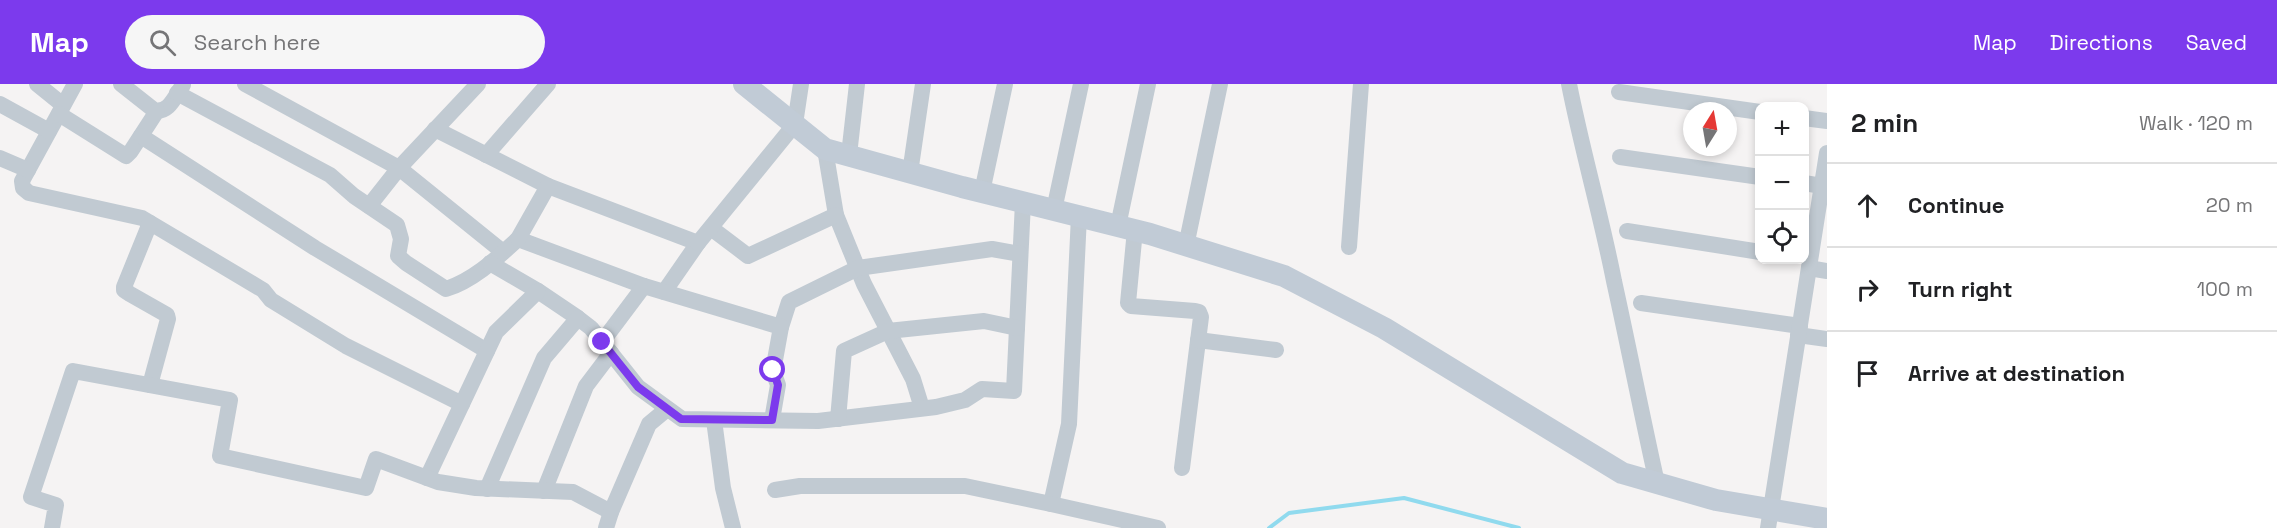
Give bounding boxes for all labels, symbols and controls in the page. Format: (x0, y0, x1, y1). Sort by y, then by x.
search box (125, 15, 545, 69)
text: Map (30, 24, 89, 60)
icon: search (146, 26, 179, 59)
text: Search here (194, 28, 321, 56)
text: Map (1973, 29, 2017, 56)
text: Directions (2050, 29, 2153, 56)
text: Saved (2186, 29, 2247, 56)
north arrow (1683, 102, 1737, 156)
map controls (1755, 102, 1809, 264)
button: + (1755, 102, 1809, 156)
text: 2 min (1851, 106, 1918, 140)
text: Walk · 120 m (2139, 110, 2253, 136)
button: − (1755, 156, 1809, 210)
icon: ahead (1851, 189, 1884, 222)
text: Continue (1908, 191, 2004, 219)
text: 20 m (2206, 192, 2253, 218)
button: locate (1755, 210, 1809, 264)
icon: right (1851, 273, 1884, 306)
text: Turn right (1908, 275, 2013, 303)
text: 100 m (2197, 276, 2253, 302)
route end (588, 328, 614, 354)
route start (759, 356, 785, 382)
icon: arrive (1851, 357, 1884, 390)
text: Arrive at destination (1908, 359, 2125, 387)

